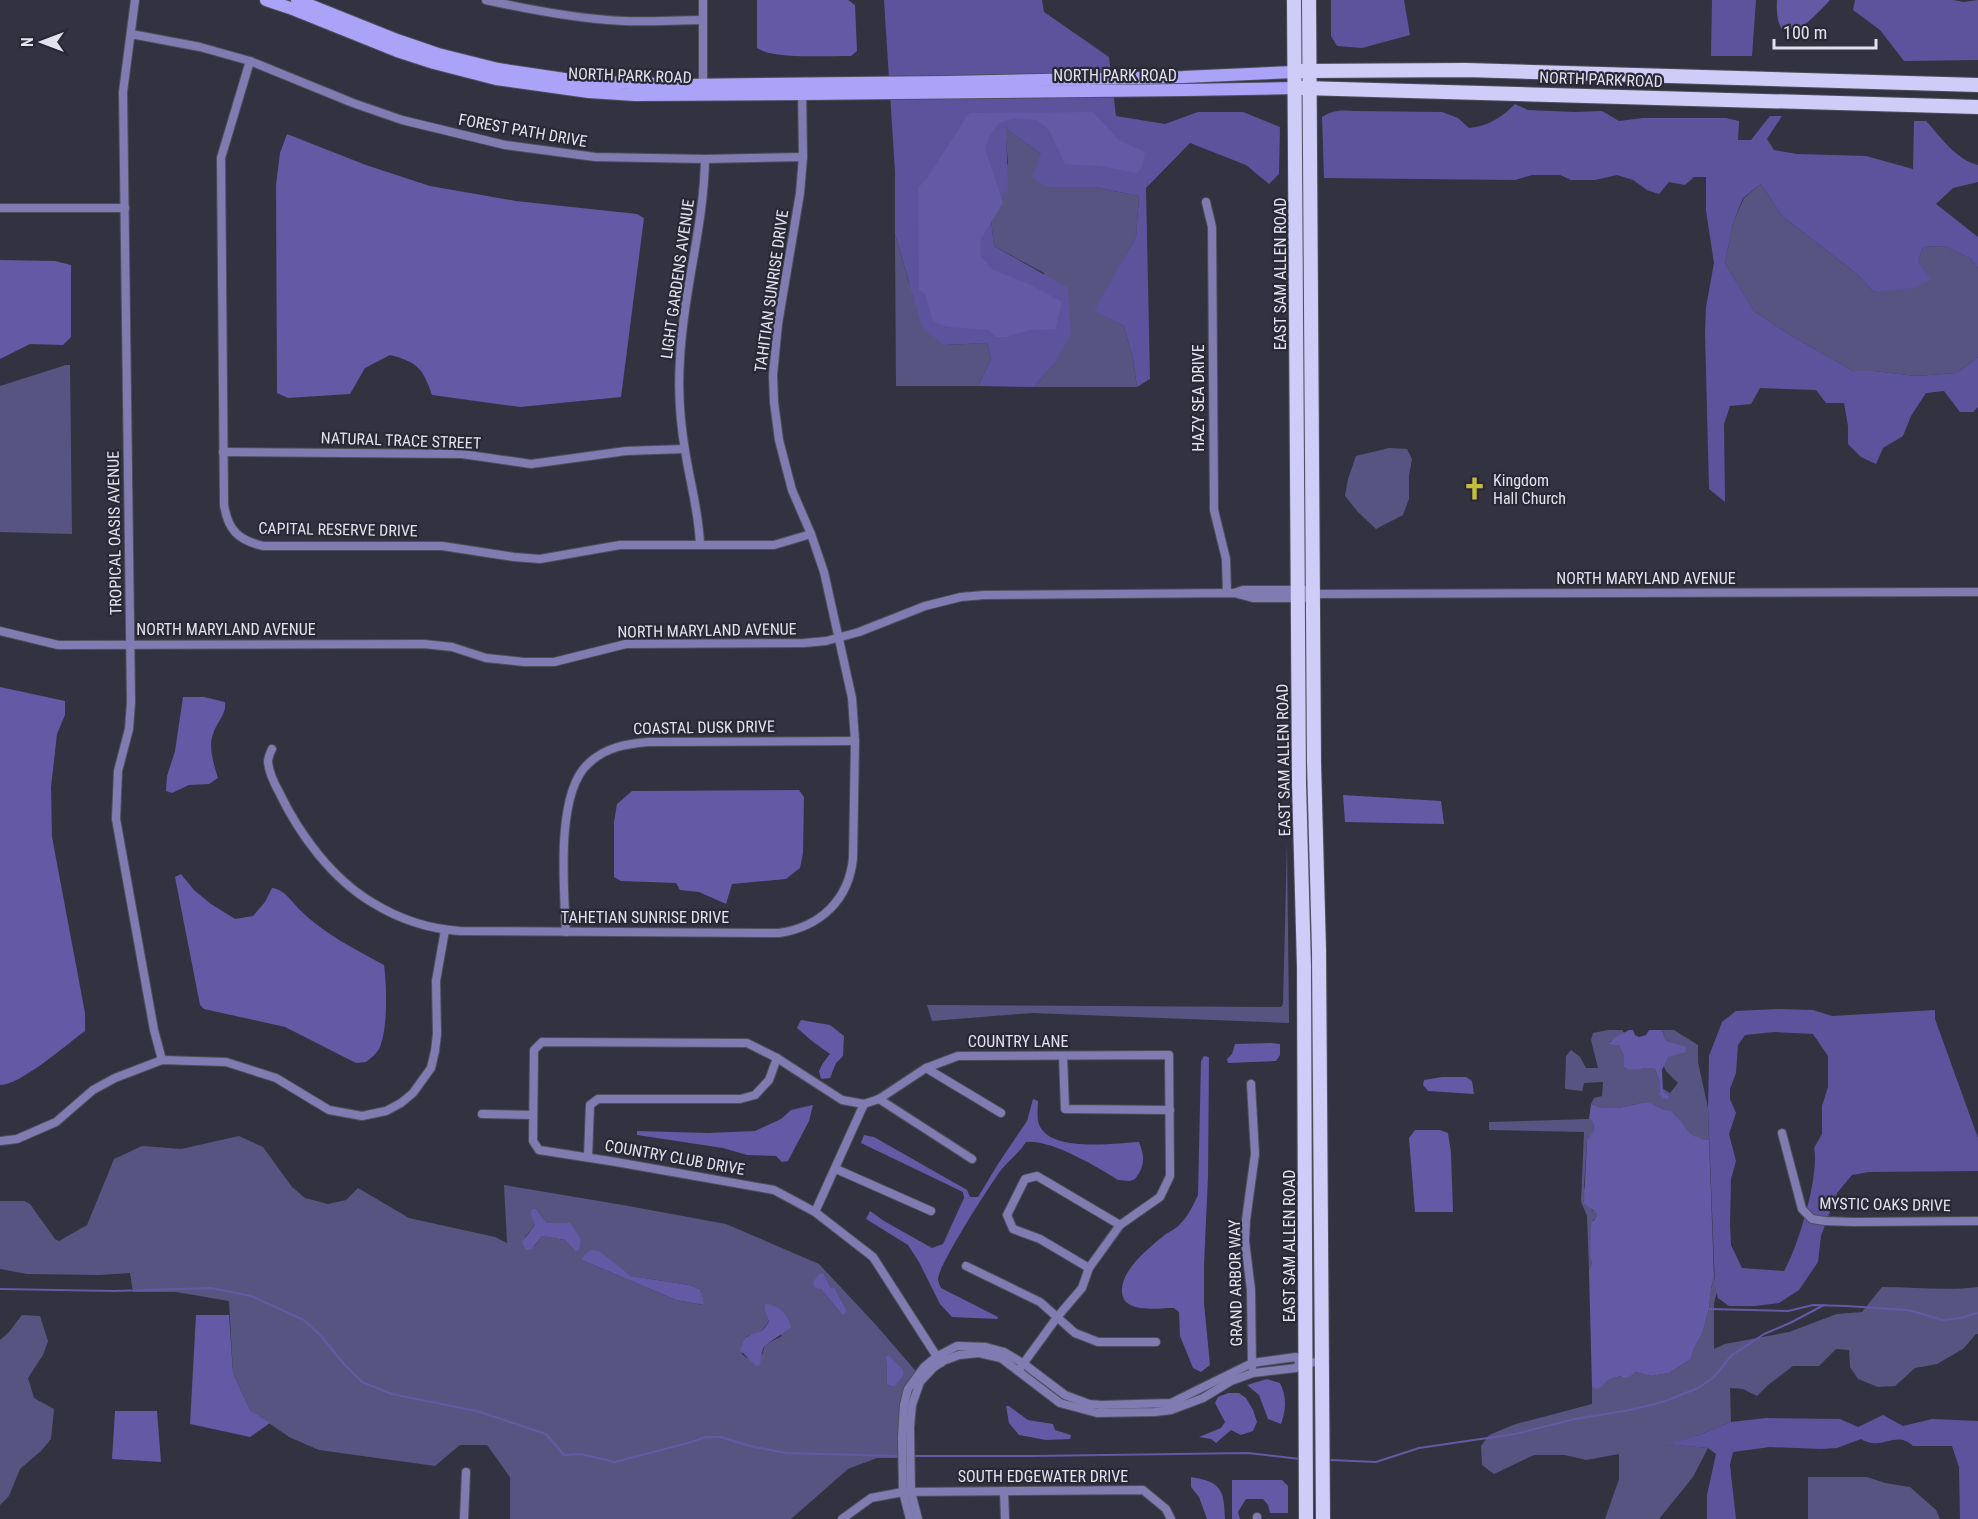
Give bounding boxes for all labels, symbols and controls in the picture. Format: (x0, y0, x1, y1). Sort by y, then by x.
north arrow (12, 12, 72, 72)
scale bar (1774, 12, 1876, 50)
text: 100 m (1783, 22, 1827, 43)
text: N (18, 37, 37, 47)
street label: NORTH PARK ROAD (568, 64, 692, 87)
street label: NORTH PARK ROAD (1053, 66, 1177, 85)
street label: NORTH PARK ROAD (1539, 68, 1663, 91)
street label: FOREST PATH DRIVE (457, 110, 589, 151)
street label: LIGHT GARDENS AVENUE (657, 198, 698, 360)
street label: EAST SAM ALLEN ROAD (1271, 198, 1290, 350)
street label: TAHITIAN SUNRISE DRIVE (751, 208, 792, 374)
street label: HAZY SEA DRIVE (1189, 344, 1208, 452)
street label: NATURAL TRACE STREET (320, 428, 481, 453)
street label: TROPICAL OASIS AVENUE (104, 451, 125, 615)
place label: Kingdom Hall Church (1493, 471, 1566, 508)
church icon: Kingdom Hall Church (1462, 476, 1488, 502)
street label: CAPITAL RESERVE DRIVE (258, 519, 418, 540)
street label: NORTH MARYLAND AVENUE (1556, 569, 1736, 588)
street label: NORTH MARYLAND AVENUE (617, 619, 797, 642)
street label: NORTH MARYLAND AVENUE (136, 620, 316, 639)
street label: EAST SAM ALLEN ROAD (1273, 683, 1294, 837)
street label: COASTAL DUSK DRIVE (633, 717, 775, 738)
street label: TAHETIAN SUNRISE DRIVE (561, 908, 729, 927)
street label: COUNTRY LANE (968, 1032, 1068, 1051)
street label: COUNTRY CLUB DRIVE (603, 1136, 747, 1179)
street label: EAST SAM ALLEN ROAD (1280, 1170, 1299, 1322)
street label: MYSTIC OAKS DRIVE (1819, 1194, 1951, 1215)
street label: GRAND ARBOR WAY (1225, 1219, 1246, 1347)
street label: SOUTH EDGEWATER DRIVE (958, 1467, 1128, 1486)

